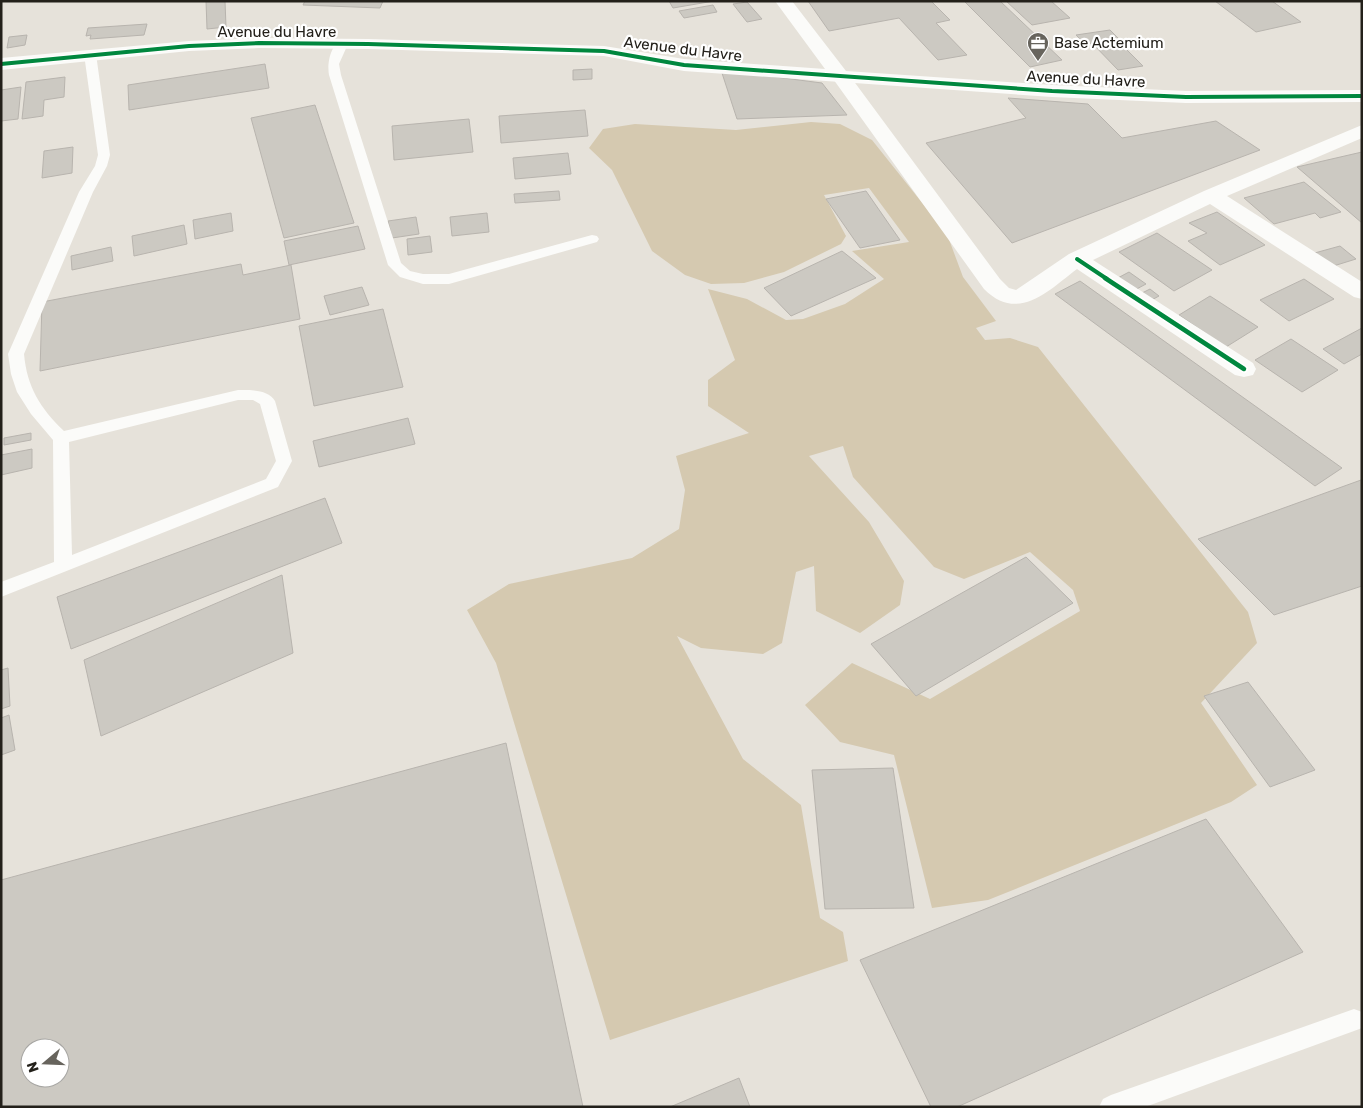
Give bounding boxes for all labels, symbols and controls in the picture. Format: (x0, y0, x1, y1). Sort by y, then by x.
street label: Avenue du Havre (218, 23, 336, 41)
office icon: Base Actemium (1026, 31, 1050, 62)
street label: Avenue du Havre (623, 33, 743, 65)
place label: Base Actemium (1054, 34, 1163, 52)
street label: Avenue du Havre (1026, 67, 1146, 91)
north arrow (20, 1038, 70, 1088)
text: N (24, 1060, 43, 1075)

